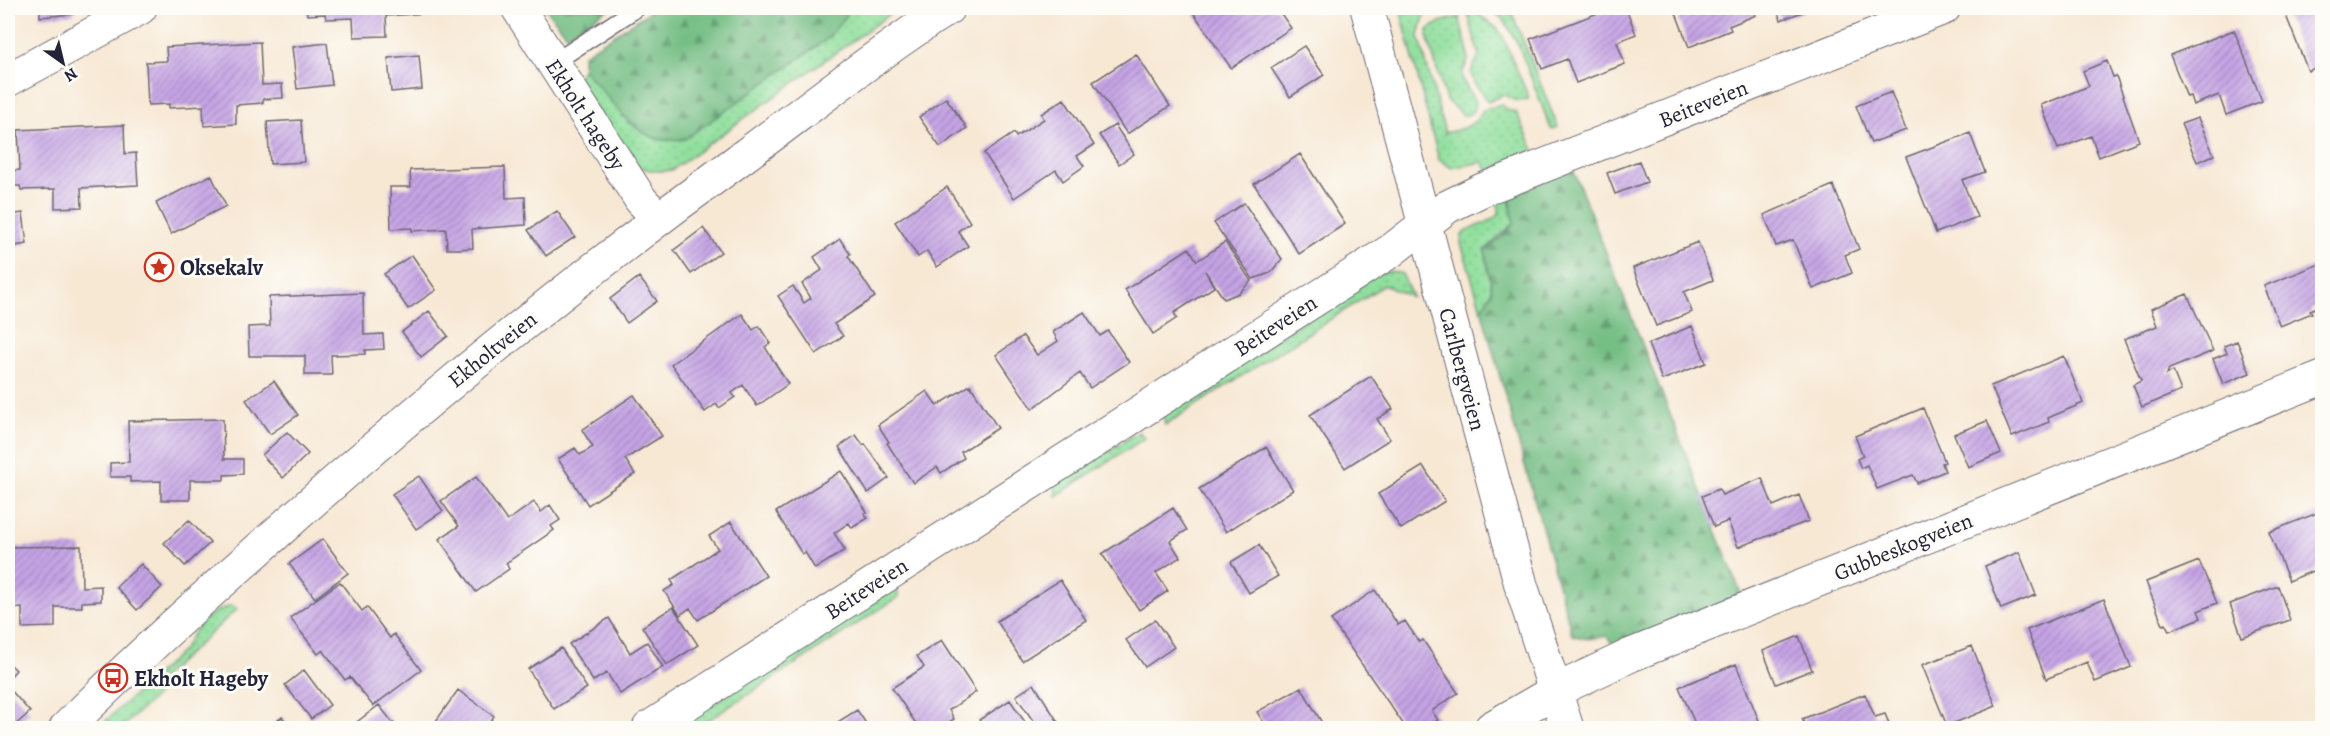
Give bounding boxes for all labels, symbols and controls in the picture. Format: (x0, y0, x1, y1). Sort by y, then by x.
north arrow (33, 33, 93, 93)
street label: Ekholt hageby (538, 53, 632, 176)
text: N (60, 62, 82, 87)
street label: Beiteveien (1654, 73, 1752, 135)
place icon: Oksekalv (143, 251, 175, 283)
place label: Oksekalv (180, 253, 264, 283)
street label: Beiteveien (1228, 288, 1323, 364)
street label: Ekholtveien (442, 305, 544, 395)
street label: Carlbergveien (1431, 305, 1493, 434)
street label: Gubbeskogveien (1830, 505, 1977, 588)
street label: Beiteveien (819, 551, 914, 627)
bus stop icon: Ekholt Hageby (97, 662, 129, 694)
place label: Ekholt Hageby (134, 664, 269, 694)

